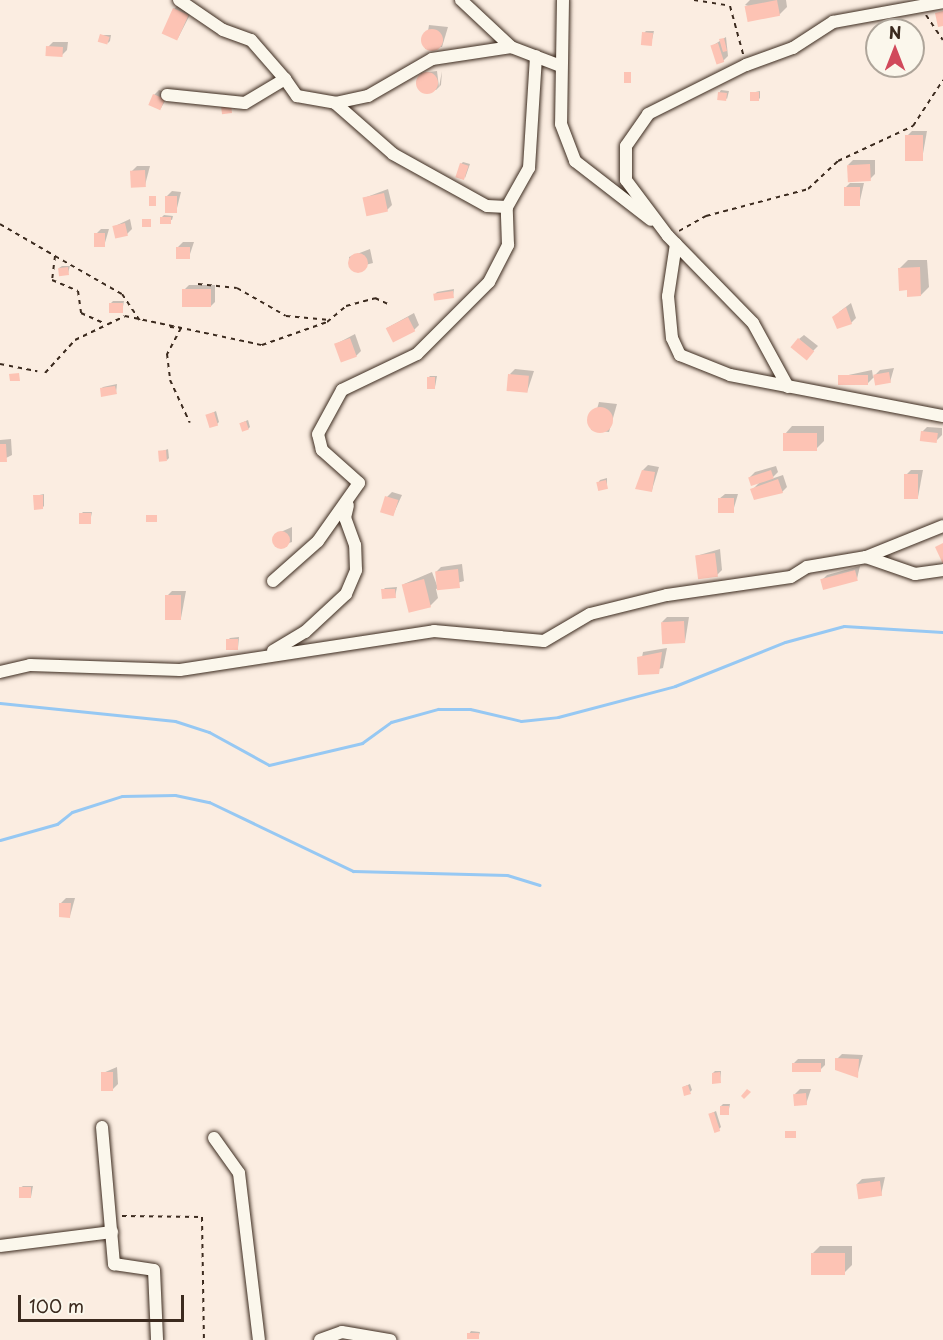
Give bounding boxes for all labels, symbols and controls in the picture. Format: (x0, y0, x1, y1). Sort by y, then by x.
north arrow (865, 18, 925, 78)
text: N (889, 20, 901, 44)
scale bar (21, 1283, 188, 1321)
text: 100 m (29, 1292, 84, 1319)

